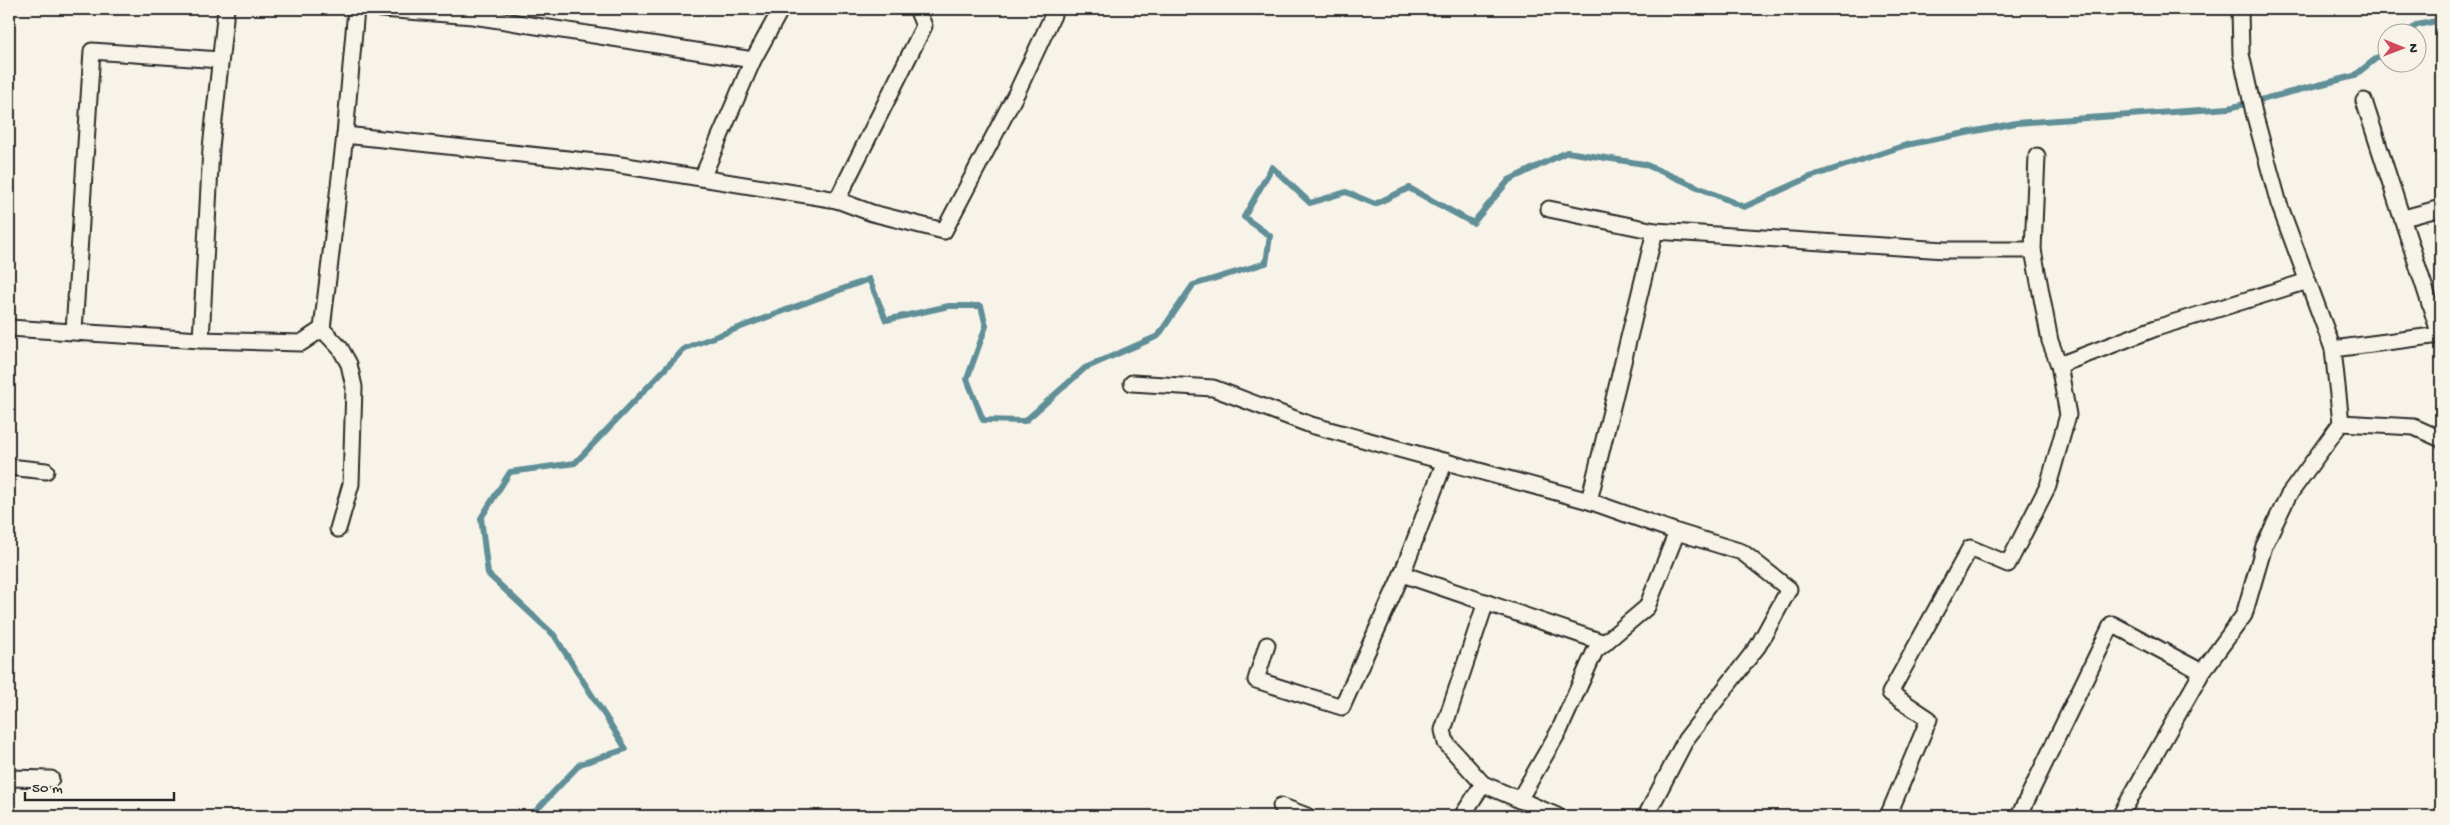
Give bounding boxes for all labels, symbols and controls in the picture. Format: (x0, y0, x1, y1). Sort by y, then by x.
north arrow (2378, 22, 2428, 72)
text: N (2404, 43, 2421, 53)
scale bar (25, 770, 174, 802)
text: 50 m (32, 780, 63, 798)

